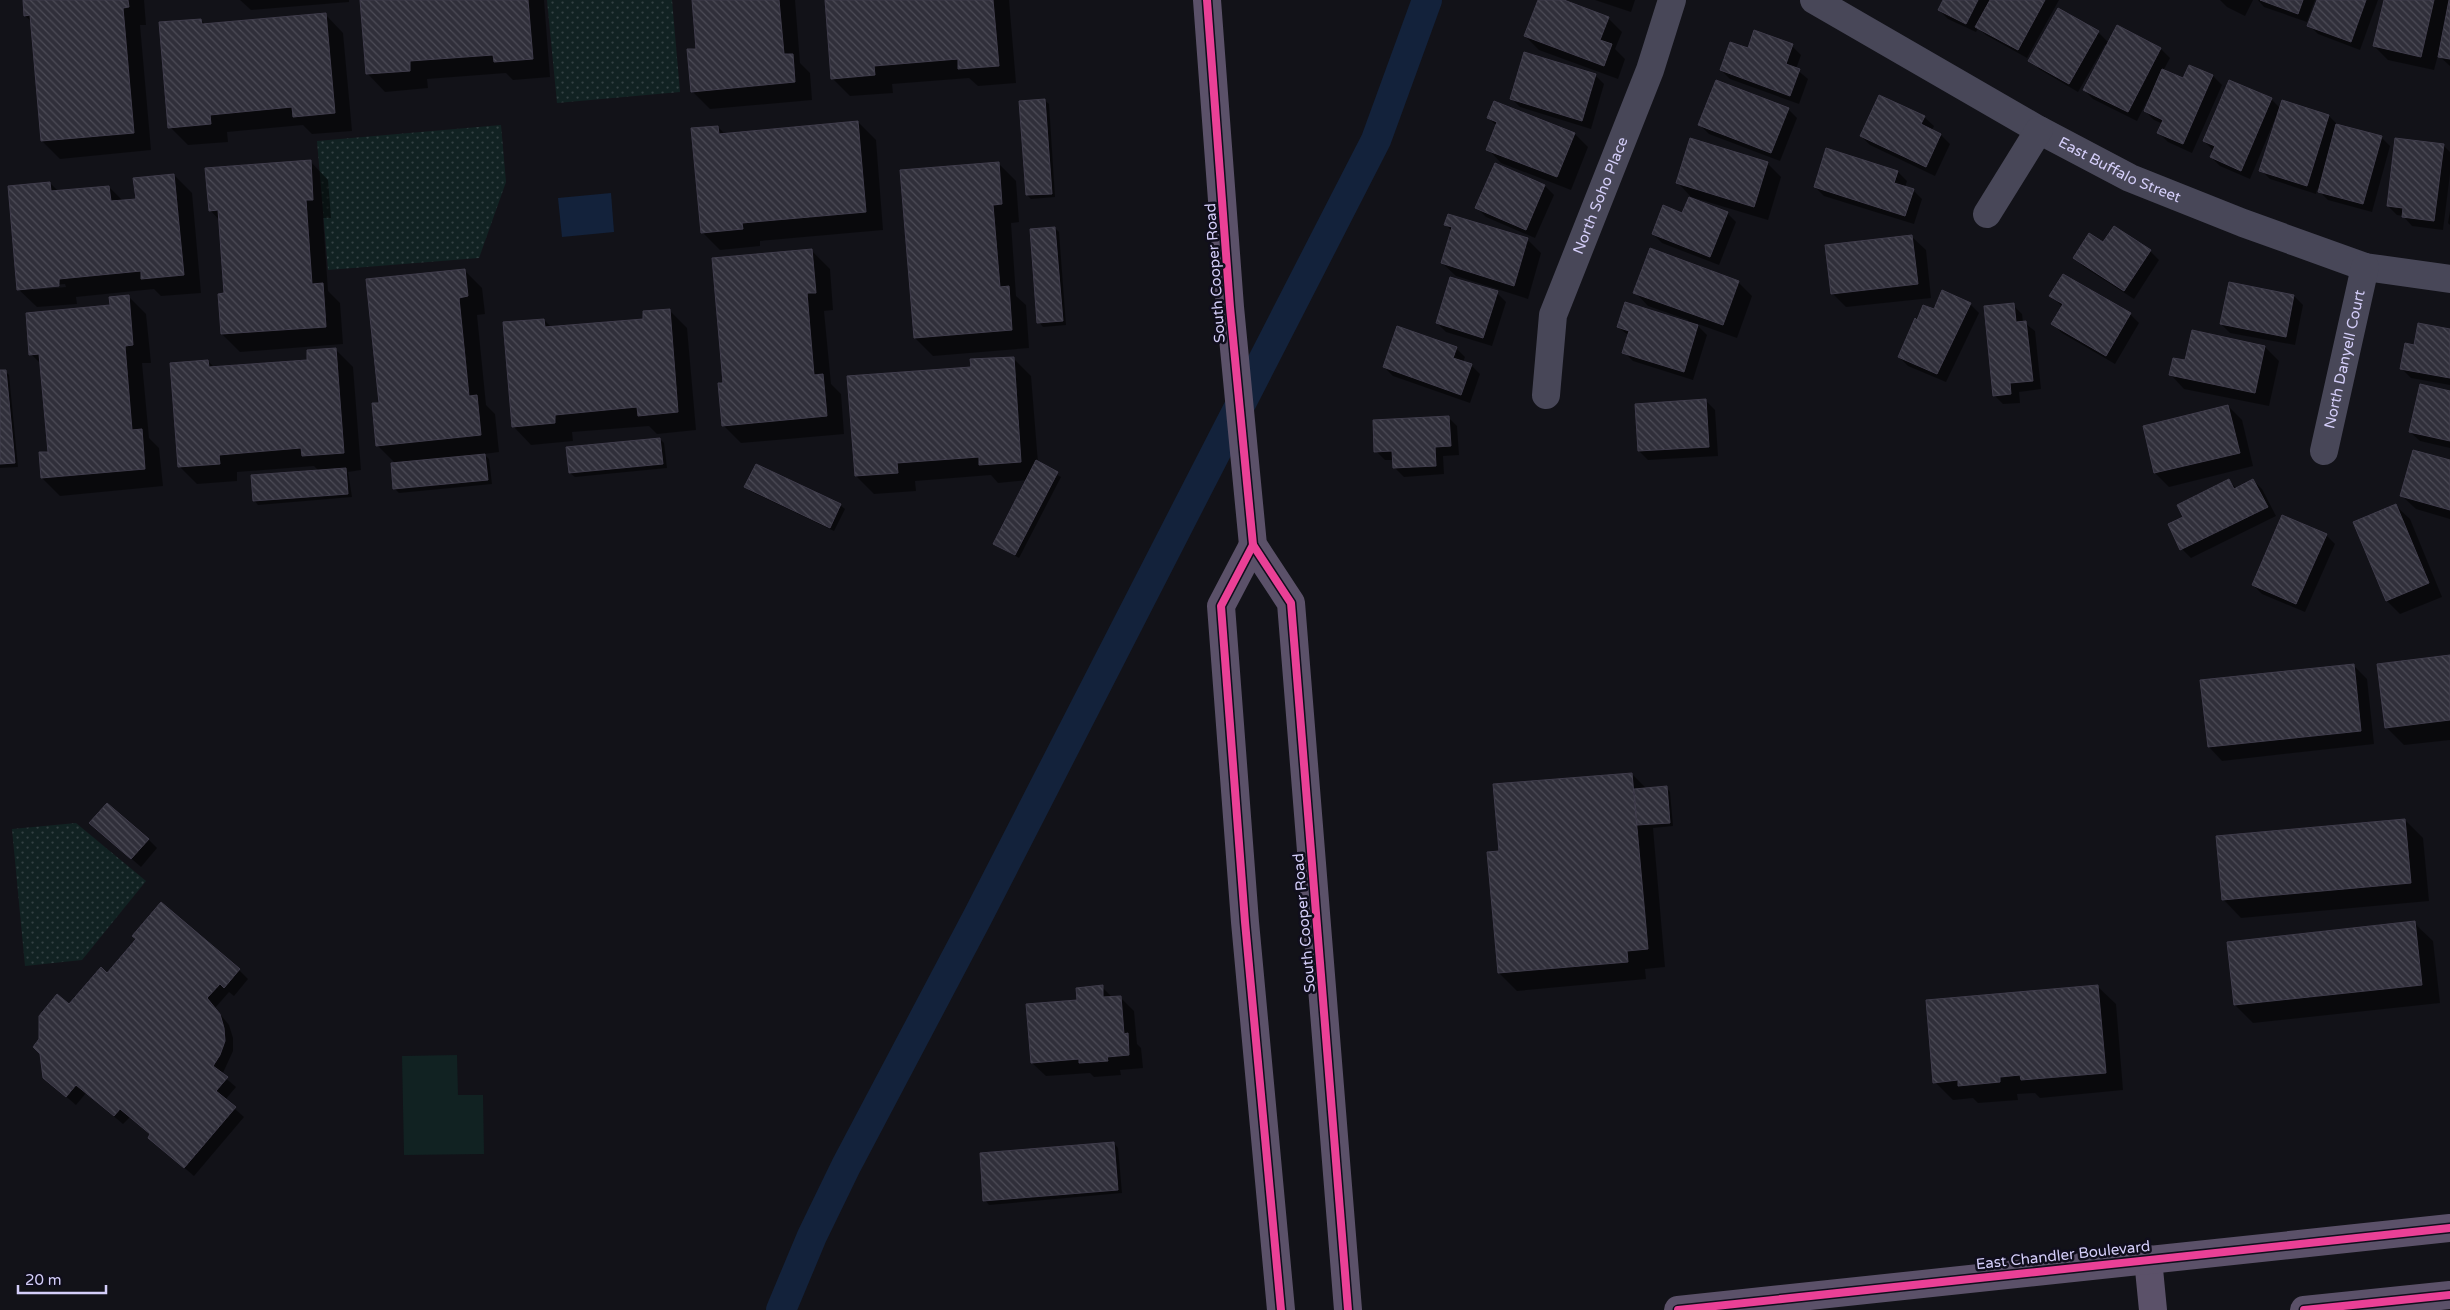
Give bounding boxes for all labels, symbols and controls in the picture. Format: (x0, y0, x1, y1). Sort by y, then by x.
street label: East Buffalo Street (2055, 133, 2184, 206)
street label: North Soho Place (1569, 134, 1632, 257)
street label: South Cooper Road (1201, 203, 1229, 343)
street label: North Danyell Court (2320, 288, 2369, 430)
street label: South Cooper Road (1289, 852, 1319, 994)
street label: East Chandler Boulevard (1975, 1237, 2151, 1273)
scale bar (18, 1262, 105, 1294)
text: 20 m (25, 1271, 62, 1289)

